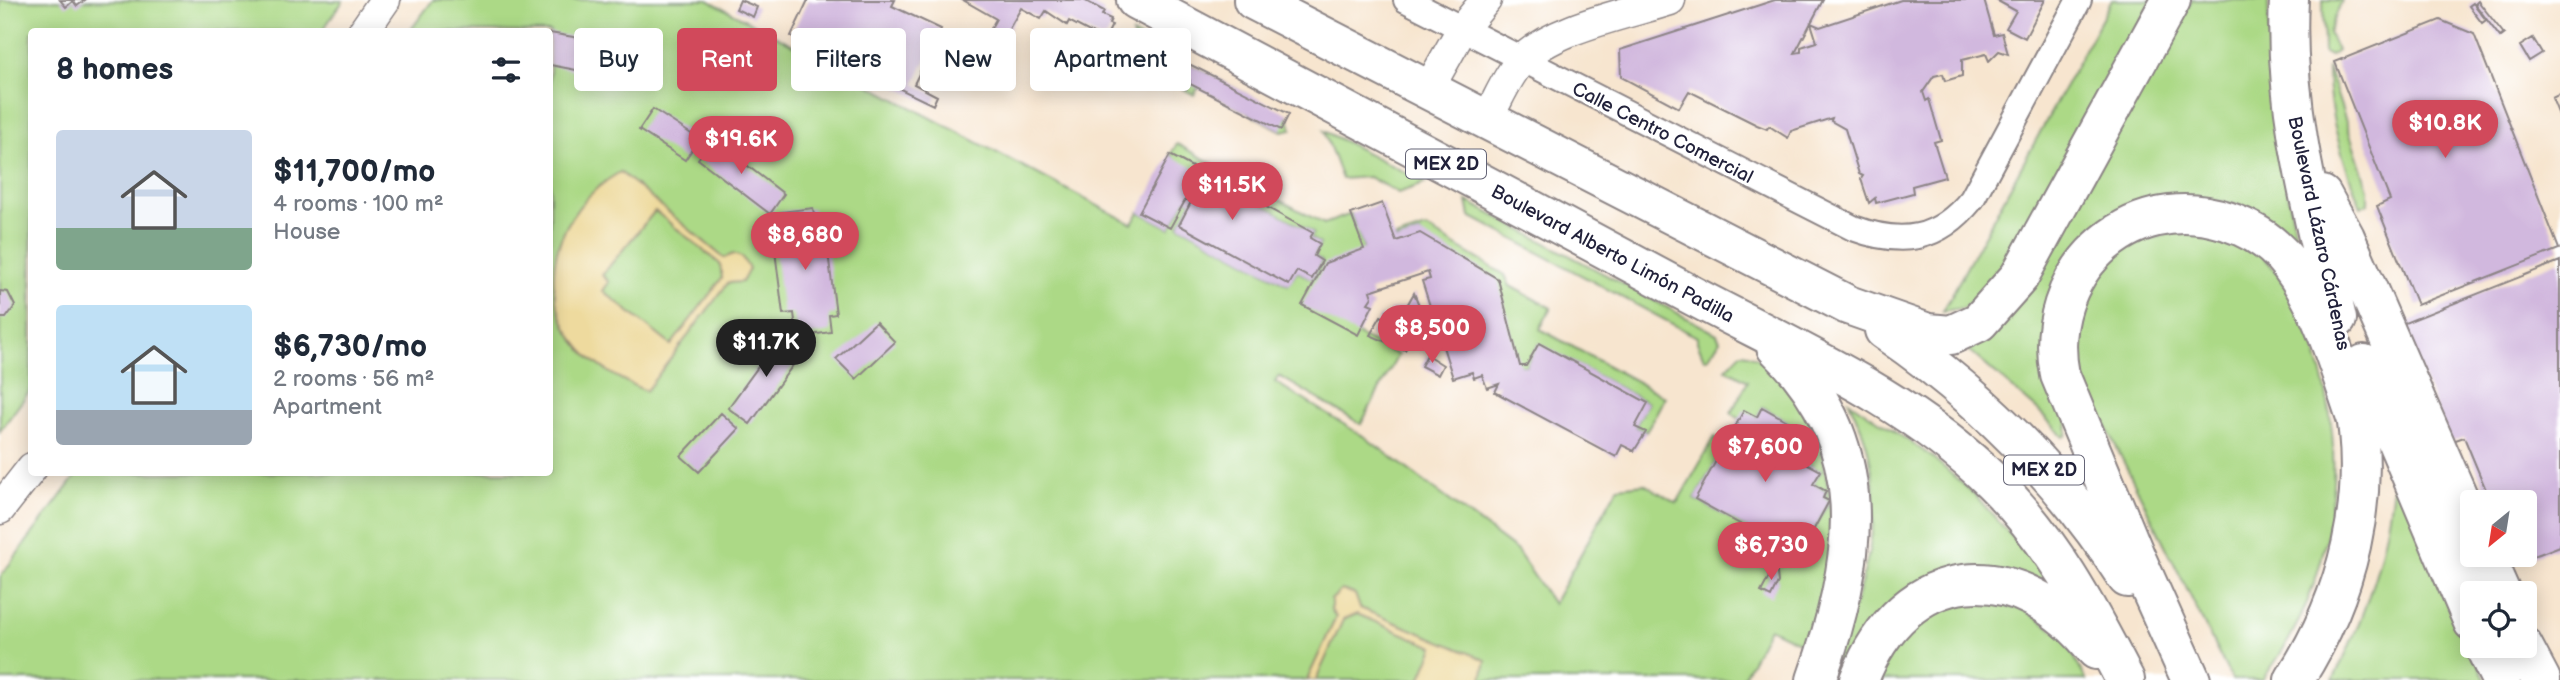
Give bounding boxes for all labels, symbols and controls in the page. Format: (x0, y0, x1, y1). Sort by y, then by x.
chip: Buy (574, 28, 663, 91)
chip: Rent (677, 28, 777, 91)
chip: Filters (791, 28, 906, 91)
chip: New (920, 28, 1016, 91)
chip: Apartment (1030, 28, 1191, 91)
icon: filters (487, 51, 525, 89)
text: 8 homes (56, 52, 173, 88)
street label: Calle Centro Comercial (1568, 78, 1757, 189)
pin: $10.8K (2388, 100, 2502, 160)
text: $10.8K (2408, 109, 2482, 137)
street label: Boulevard Lázaro Cárdenas (2282, 114, 2355, 352)
pin: $19.6K (684, 116, 798, 176)
text: $19.6K (705, 125, 777, 153)
road number: MEX 2D (1406, 149, 1486, 178)
text: $11,700/mo (273, 154, 435, 190)
icon: home (112, 158, 196, 242)
pin: $11.5K (1175, 162, 1289, 222)
text: $11.5K (1198, 171, 1266, 199)
street label: Boulevard Alberto Limón Padilla (1487, 180, 1738, 328)
text: 4 rooms · 100 m² (273, 190, 444, 218)
pin: $8,680 (748, 212, 862, 272)
text: House (273, 218, 340, 246)
text: $8,680 (767, 221, 843, 249)
pin: $8,500 (1375, 306, 1489, 365)
text: $8,500 (1394, 314, 1470, 342)
pin: $11.7K (709, 320, 823, 379)
text: $11.7K (732, 328, 800, 356)
text: $6,730/mo (273, 329, 427, 365)
icon: home (112, 333, 196, 417)
text: 2 rooms · 56 m² (273, 365, 435, 393)
text: Apartment (273, 393, 382, 421)
pin: $7,600 (1708, 424, 1822, 484)
text: $7,600 (1727, 433, 1803, 461)
road number: MEX 2D (2004, 456, 2084, 484)
north arrow (2460, 490, 2538, 567)
map controls (2460, 490, 2537, 658)
pin: $6,730 (1714, 522, 1828, 582)
text: $6,730 (1734, 531, 1808, 559)
button: locate (2460, 581, 2537, 658)

